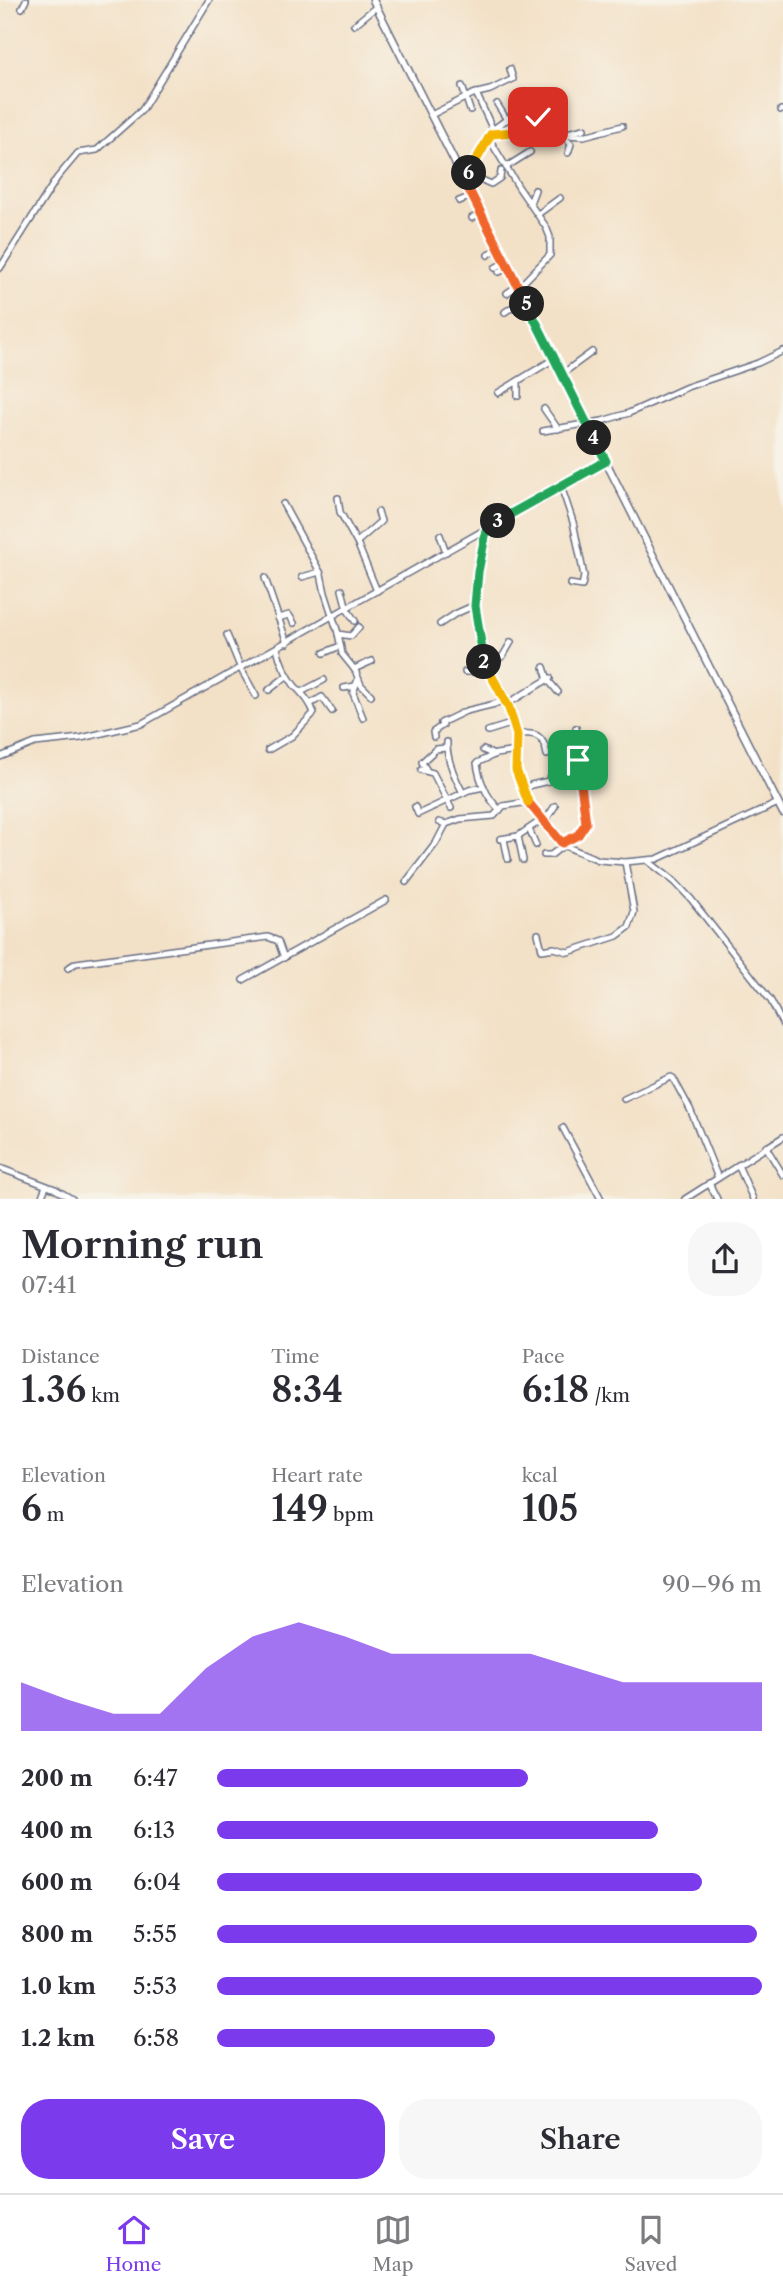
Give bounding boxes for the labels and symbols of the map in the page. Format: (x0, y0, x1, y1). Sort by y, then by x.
pin (508, 87, 568, 147)
pin: 6 (452, 156, 486, 190)
pin: 5 (510, 286, 544, 322)
pin: 4 (576, 420, 612, 456)
pin: 3 (480, 504, 516, 538)
pin: 2 (466, 644, 502, 680)
pin (548, 730, 608, 790)

